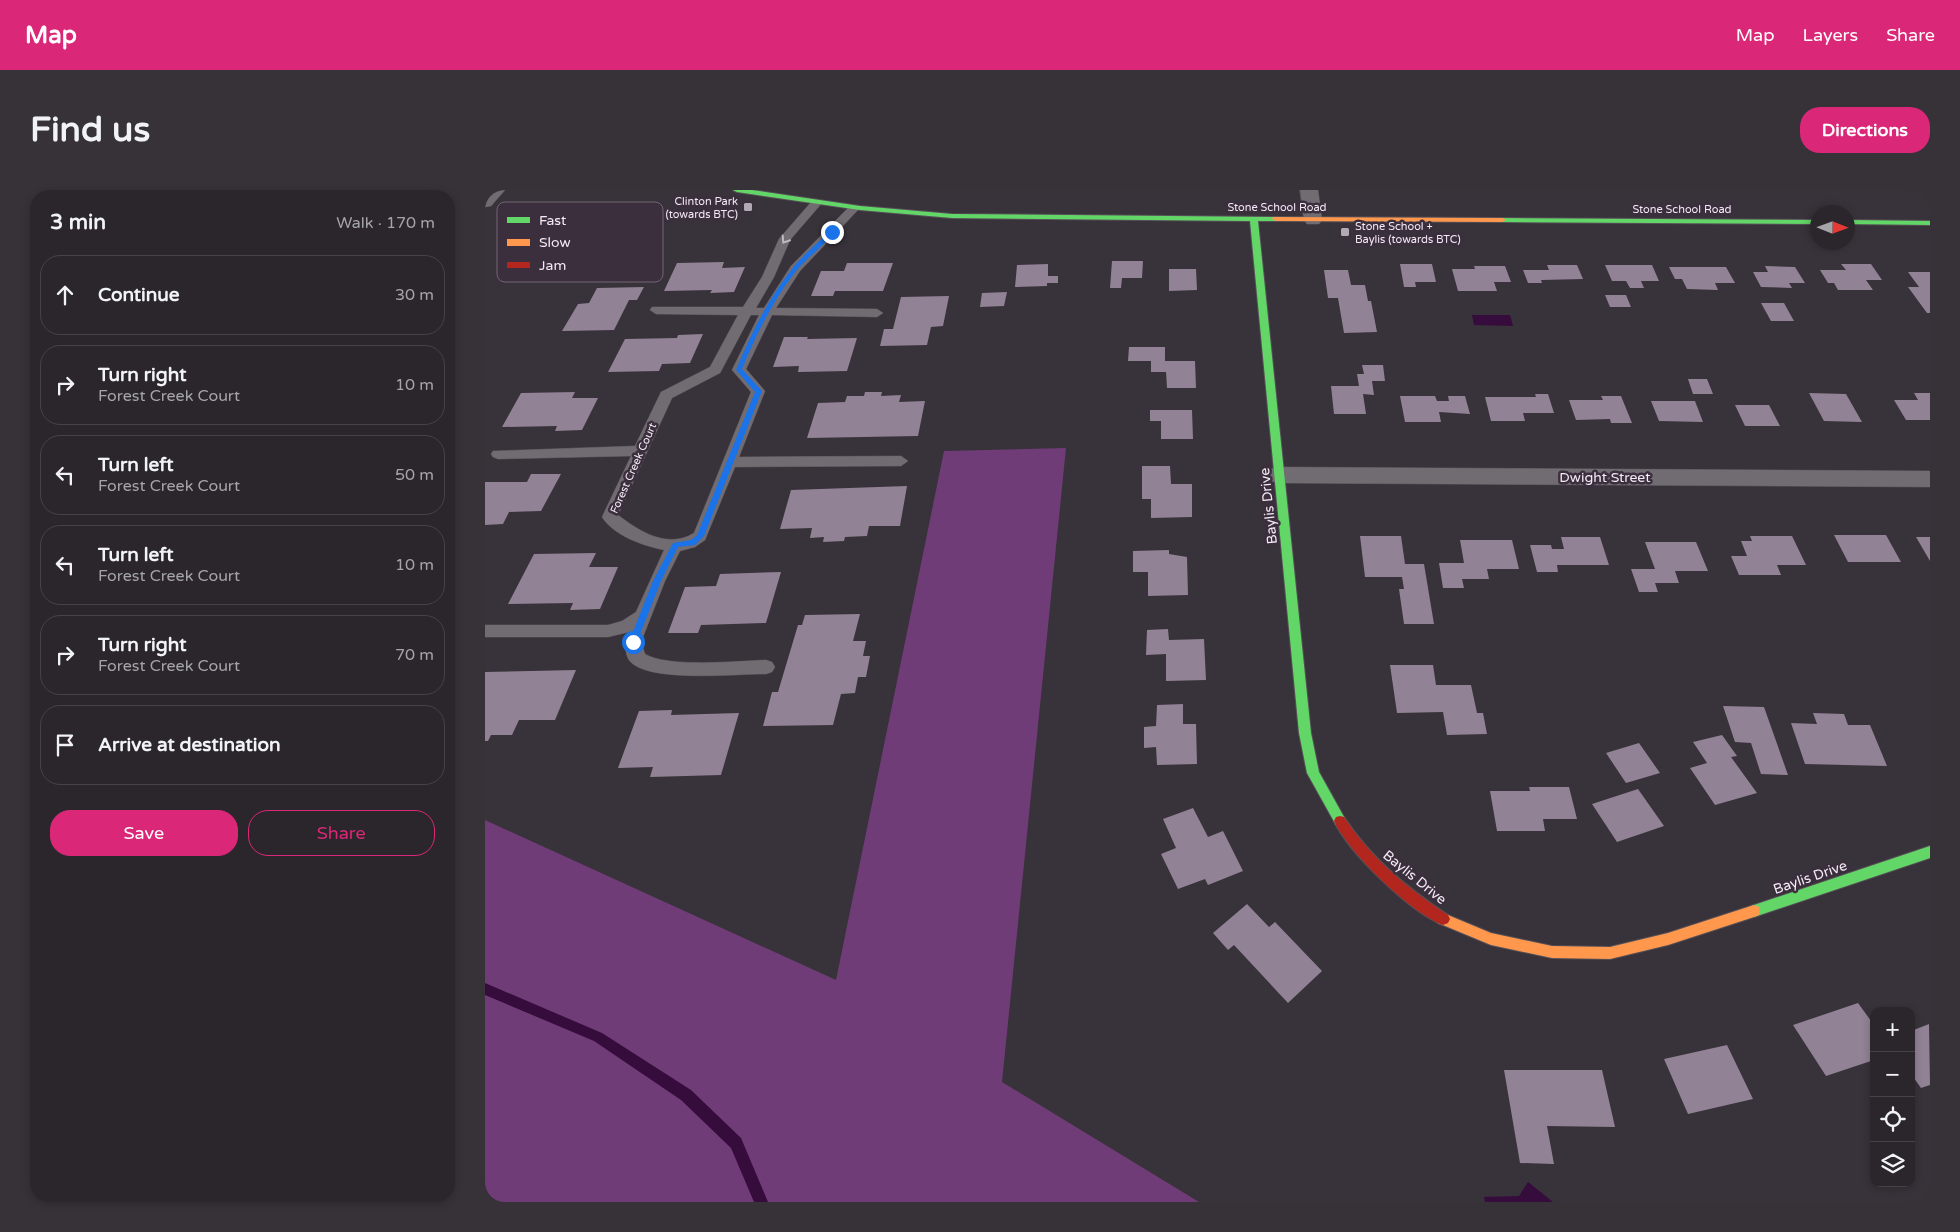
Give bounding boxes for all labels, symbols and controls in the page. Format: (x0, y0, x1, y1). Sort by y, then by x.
text: Map (25, 21, 77, 50)
text: Map (1736, 24, 1775, 46)
text: Layers (1803, 24, 1858, 46)
text: Share (1886, 24, 1935, 46)
button: Directions (1800, 107, 1930, 153)
text: Find us (30, 109, 150, 151)
place label: Clinton Park (towards BTC) (665, 195, 738, 221)
marker: Clinton Park (towards BTC) (742, 201, 754, 213)
street label: Stone School Road (1227, 201, 1327, 214)
legend (497, 202, 663, 282)
street label: Stone School Road (1632, 203, 1732, 216)
north arrow (1810, 205, 1855, 250)
text: 3 min (50, 210, 106, 235)
text: Fast (539, 212, 567, 229)
text: Walk · 170 m (336, 213, 435, 233)
place label: Stone School + Baylis (towards BTC) (1355, 220, 1461, 246)
route end (821, 221, 844, 244)
marker: Stone School + Baylis (towards BTC) (1339, 226, 1351, 238)
text: Slow (539, 234, 571, 251)
one-way arrow (782, 235, 792, 244)
text: Jam (539, 257, 566, 274)
icon: ahead (51, 281, 79, 309)
text: Continue (98, 284, 180, 306)
text: 30 m (395, 285, 434, 305)
text: Turn right (98, 364, 186, 386)
icon: right (51, 371, 79, 399)
text: 10 m (395, 375, 434, 395)
text: Forest Creek Court (98, 386, 240, 406)
street label: Forest Creek Court (608, 421, 659, 515)
text: Turn left (98, 454, 174, 476)
icon: left (51, 461, 79, 489)
text: 50 m (395, 465, 434, 485)
street label: Baylis Drive (1256, 467, 1281, 545)
street label: Dwight Street (1559, 469, 1651, 486)
text: Forest Creek Court (98, 476, 240, 496)
text: Turn left (98, 544, 174, 566)
icon: left (51, 551, 79, 579)
text: 10 m (395, 555, 434, 575)
text: Forest Creek Court (98, 566, 240, 586)
route start (622, 631, 645, 654)
text: Turn right (98, 634, 186, 656)
icon: right (51, 641, 79, 669)
text: 70 m (395, 645, 434, 665)
text: Forest Creek Court (98, 656, 240, 676)
icon: arrive (51, 731, 79, 759)
text: Arrive at destination (98, 734, 281, 756)
button: Save (50, 810, 238, 856)
button: Share (248, 810, 435, 856)
street label: Baylis Drive (1380, 847, 1450, 908)
street label: Baylis Drive (1771, 857, 1849, 898)
map controls (1870, 1007, 1915, 1187)
button: + (1870, 1007, 1915, 1052)
button: − (1870, 1052, 1915, 1097)
button: locate (1870, 1097, 1915, 1142)
button: layers (1870, 1142, 1915, 1187)

